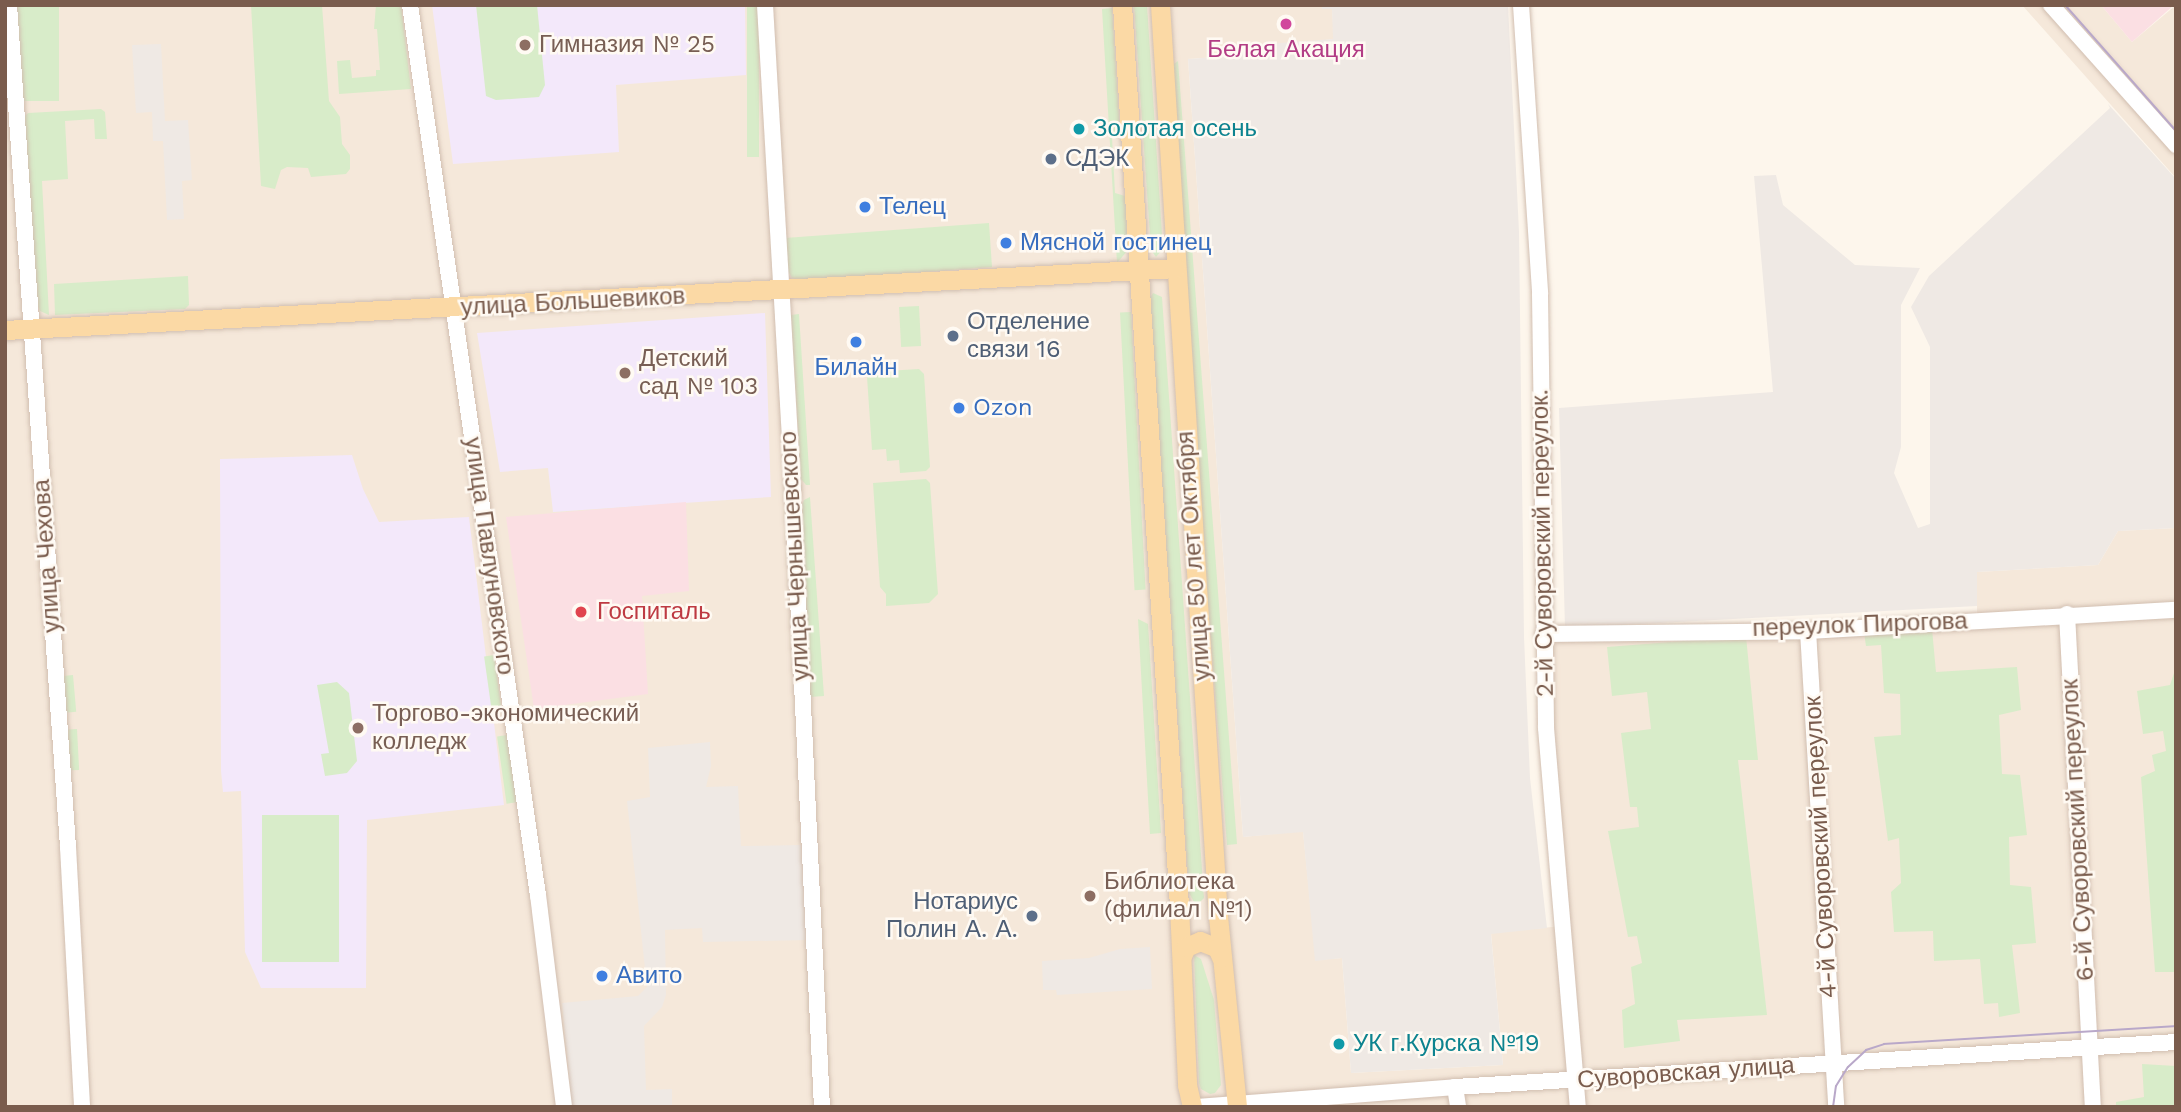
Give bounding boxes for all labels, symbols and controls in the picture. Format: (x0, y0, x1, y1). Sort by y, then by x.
marker: Белая Акация (1278, 16, 1294, 32)
place label: Гимназия № 25 (539, 31, 715, 59)
place label: Белая Акация (1207, 36, 1365, 64)
marker: Гимназия № 25 (517, 37, 533, 53)
place label: Золотая осень (1093, 115, 1257, 143)
marker: Золотая осень (1071, 121, 1087, 137)
place label: СДЭК (1065, 145, 1129, 173)
marker: СДЭК (1043, 151, 1059, 167)
place label: Телец (879, 193, 946, 221)
marker: Телец (857, 199, 873, 215)
place label: Мясной гостинец (1020, 229, 1212, 257)
marker: Мясной гостинец (998, 235, 1014, 251)
street label: улица Большевиков (460, 282, 686, 322)
place label: Отделение связи 16 (967, 308, 1090, 364)
marker: Отделение связи 16 (945, 328, 961, 344)
marker: Билайн (848, 334, 864, 350)
place label: Детский сад № 103 (639, 345, 759, 401)
place label: Билайн (814, 354, 898, 382)
marker: Детский сад № 103 (617, 365, 633, 381)
street label: 2-й Суворовский переулок. (1526, 389, 1560, 697)
place label: Ozon (973, 394, 1033, 422)
marker: Ozon (951, 400, 967, 416)
street label: улица Чернышевского (774, 430, 816, 682)
street label: улица 50 лет Октября (1171, 430, 1217, 682)
street label: улица Павлуновского (458, 435, 520, 677)
street label: улица Чехова (27, 478, 67, 634)
place label: Госпиталь (597, 598, 711, 626)
marker: Госпиталь (571, 602, 591, 622)
street label: переулок Пирогова (1752, 607, 1968, 643)
street label: 6-й Суворовский переулок (2056, 678, 2100, 982)
street label: 4-й Суворовский переулок (1799, 695, 1843, 999)
place label: Торгово-экономический колледж (372, 700, 639, 756)
marker: Торгово-экономический колледж (350, 720, 366, 736)
place label: Библиотека (филиал №1) (1104, 868, 1253, 924)
place label: Нотариус Полин А. А. (886, 888, 1018, 944)
marker: Библиотека (филиал №1) (1082, 888, 1098, 904)
marker: Нотариус Полин А. А. (1024, 908, 1040, 924)
place label: Авито (616, 962, 682, 990)
marker: Авито (594, 968, 610, 984)
place label: УК г.Курска №19 (1353, 1030, 1540, 1058)
marker: УК г.Курска №19 (1331, 1036, 1347, 1052)
street label: Суворовская улица (1576, 1051, 1796, 1095)

